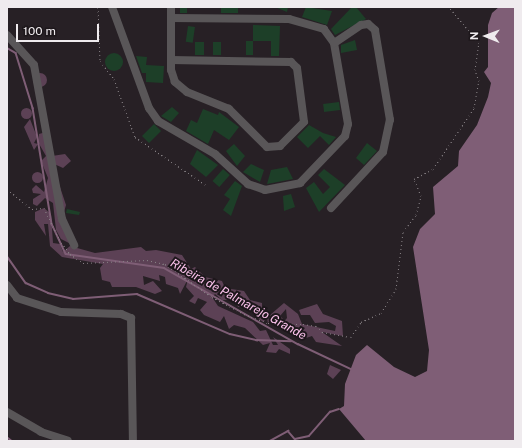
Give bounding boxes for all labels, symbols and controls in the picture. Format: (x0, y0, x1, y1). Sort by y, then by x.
scale bar (18, 16, 101, 42)
north arrow (466, 16, 506, 56)
text: 100 m (23, 24, 56, 38)
text: N (468, 31, 480, 40)
water label: Ribeira de Palmarejo Grande (167, 256, 309, 344)

